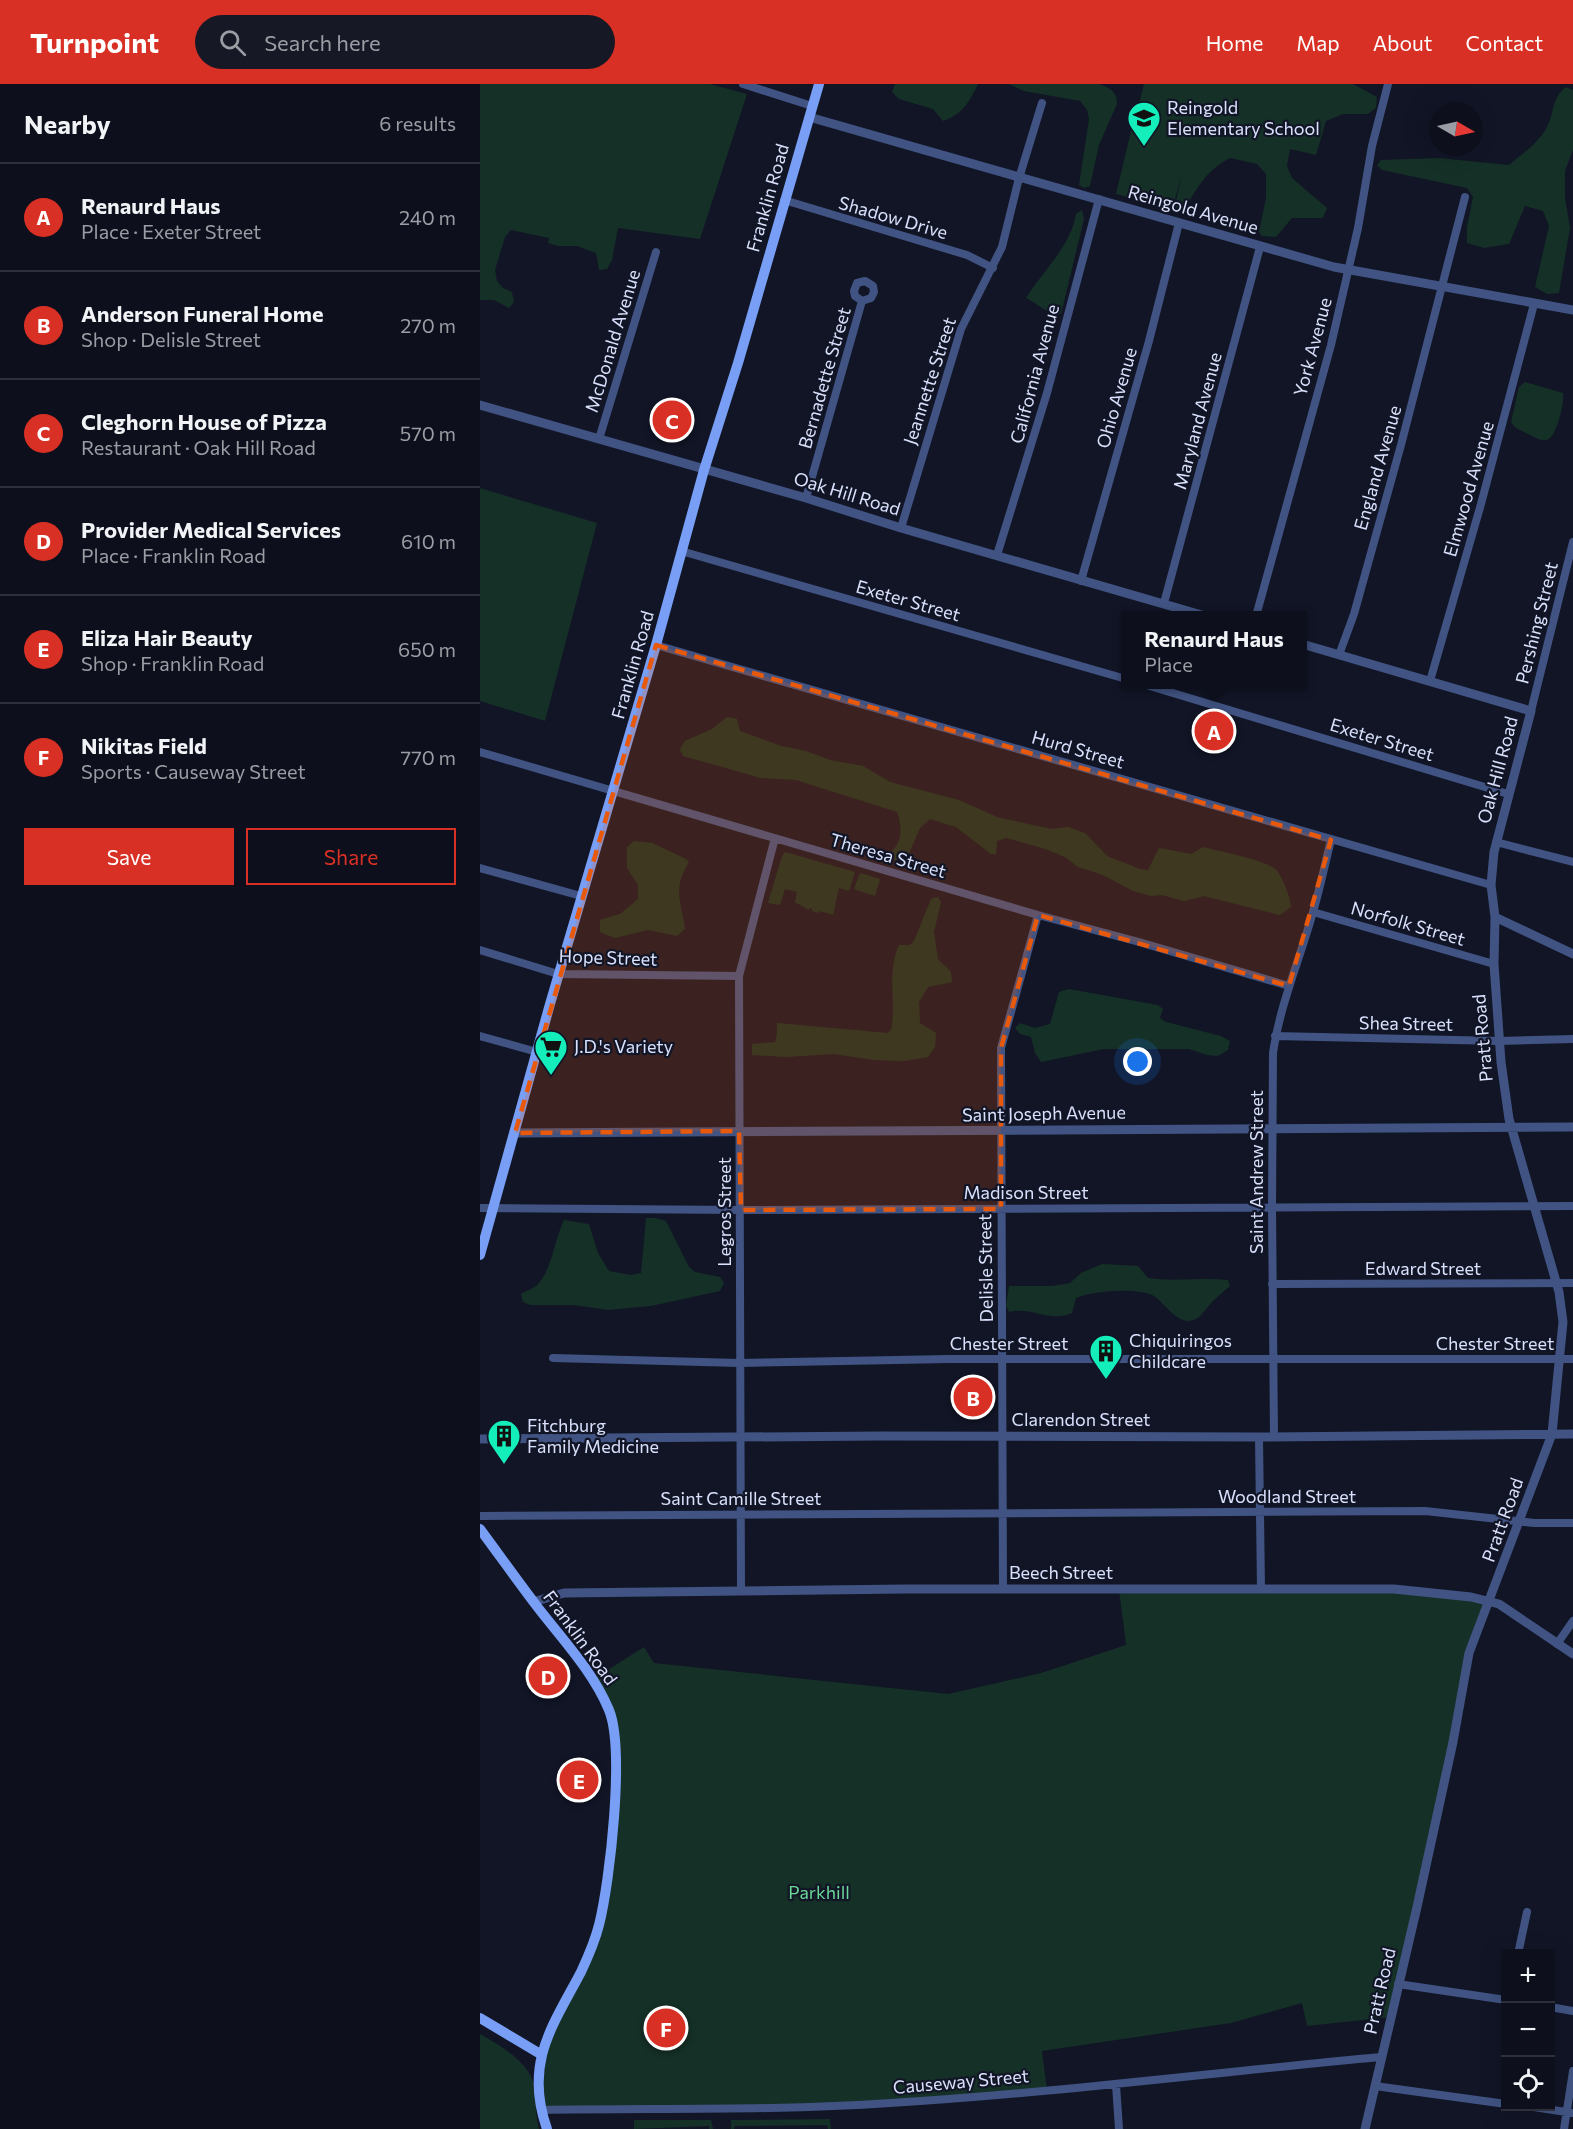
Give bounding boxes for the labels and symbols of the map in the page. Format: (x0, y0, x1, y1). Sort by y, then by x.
place label: Reingold Elementary School (1167, 96, 1320, 139)
school or university icon: Reingold Elementary School (1126, 100, 1162, 147)
north arrow (1429, 102, 1483, 156)
street label: Franklin Road (741, 141, 793, 254)
street label: Reingold Avenue (1126, 180, 1261, 238)
street label: Shadow Drive (836, 191, 950, 243)
street label: McDonald Avenue (580, 267, 644, 415)
street label: York Avenue (1288, 295, 1336, 398)
street label: California Avenue (1005, 302, 1063, 446)
street label: Bernadette Street (793, 304, 855, 451)
street label: Jeannette Street (898, 314, 960, 447)
street label: Ohio Avenue (1091, 345, 1141, 451)
street label: Maryland Avenue (1168, 350, 1226, 492)
pin: C (652, 398, 692, 442)
street label: England Avenue (1349, 403, 1405, 533)
street label: Elmwood Avenue (1438, 418, 1498, 559)
street label: Oak Hill Road (791, 466, 903, 520)
street label: Pershing Street (1510, 560, 1562, 686)
street label: Exeter Street (854, 575, 963, 625)
street label: Franklin Road (606, 608, 658, 721)
pin: A (1194, 708, 1234, 754)
street label: Exeter Street (1328, 713, 1437, 765)
street label: Oak Hill Road (1472, 714, 1522, 826)
street label: Hurd Street (1030, 725, 1127, 773)
street label: Theresa Street (828, 828, 949, 882)
street label: Norfolk Street (1349, 896, 1468, 950)
street label: Hope Street (558, 944, 658, 970)
street label: Pratt Road (1467, 993, 1497, 1083)
street label: Shea Street (1359, 1011, 1453, 1035)
supermarket icon: J.D.'s Variety (533, 1029, 569, 1076)
place label: J.D.'s Variety (574, 1035, 673, 1057)
your location (1123, 1047, 1152, 1076)
street label: Saint Andrew Street (1245, 1090, 1267, 1254)
street label: Saint Joseph Avenue (962, 1101, 1126, 1125)
street label: Legros Street (713, 1157, 735, 1267)
street label: Madison Street (963, 1181, 1089, 1203)
street label: Delisle Street (973, 1214, 997, 1322)
street label: Edward Street (1365, 1257, 1481, 1279)
place label: Chiquiringos Childcare (1129, 1329, 1232, 1372)
street label: Chester Street (950, 1332, 1068, 1354)
street label: Chester Street (1436, 1332, 1554, 1354)
building icon: Chiquiringos Childcare (1088, 1333, 1124, 1380)
pin: B (954, 1374, 992, 1420)
street label: Clarendon Street (1012, 1408, 1150, 1430)
place label: Fitchburg Family Medicine (527, 1414, 659, 1457)
building icon: Fitchburg Family Medicine (486, 1418, 522, 1465)
street label: Pratt Road (1477, 1475, 1527, 1565)
street label: Woodland Street (1218, 1485, 1356, 1507)
street label: Saint Camille Street (661, 1487, 821, 1509)
street label: Beech Street (1009, 1561, 1113, 1583)
street label: Franklin Road (539, 1586, 622, 1689)
pin: D (528, 1654, 568, 1698)
pin: E (560, 1758, 598, 1802)
park label: Parkhill (788, 1881, 850, 1903)
street label: Pratt Road (1358, 1945, 1400, 2036)
pin: F (646, 2006, 686, 2050)
street label: Causeway Street (892, 2064, 1030, 2098)

